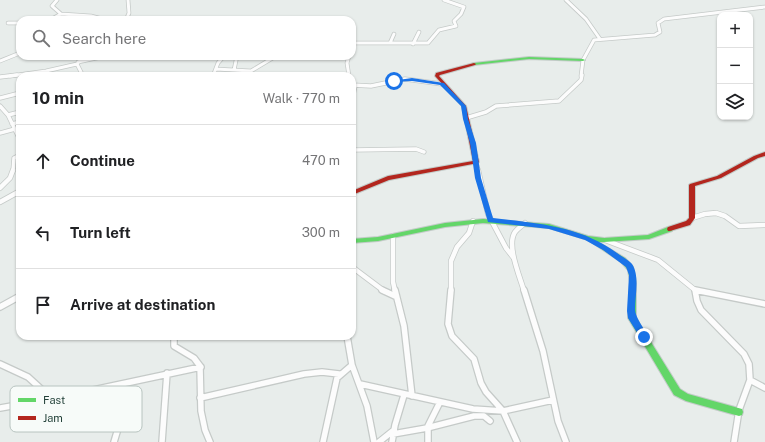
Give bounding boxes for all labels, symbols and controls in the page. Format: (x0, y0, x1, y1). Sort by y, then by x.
map controls (717, 12, 753, 120)
button: + (717, 12, 753, 48)
search box (16, 16, 356, 60)
icon: search (30, 27, 52, 49)
text: Search here (62, 30, 146, 47)
button: − (717, 48, 753, 84)
route start (385, 72, 403, 90)
button: layers (717, 84, 753, 120)
text: 10 min (32, 88, 84, 108)
text: Walk · 770 m (263, 91, 340, 106)
icon: ahead (32, 150, 54, 172)
text: Continue (70, 152, 135, 169)
text: 470 m (302, 153, 340, 168)
icon: left (32, 222, 54, 244)
text: Turn left (70, 224, 131, 241)
text: 300 m (302, 225, 340, 240)
icon: arrive (32, 294, 54, 316)
text: Arrive at destination (70, 296, 215, 313)
route end (635, 328, 653, 346)
legend (10, 386, 142, 432)
text: Fast (43, 394, 65, 406)
text: Jam (43, 412, 63, 424)

